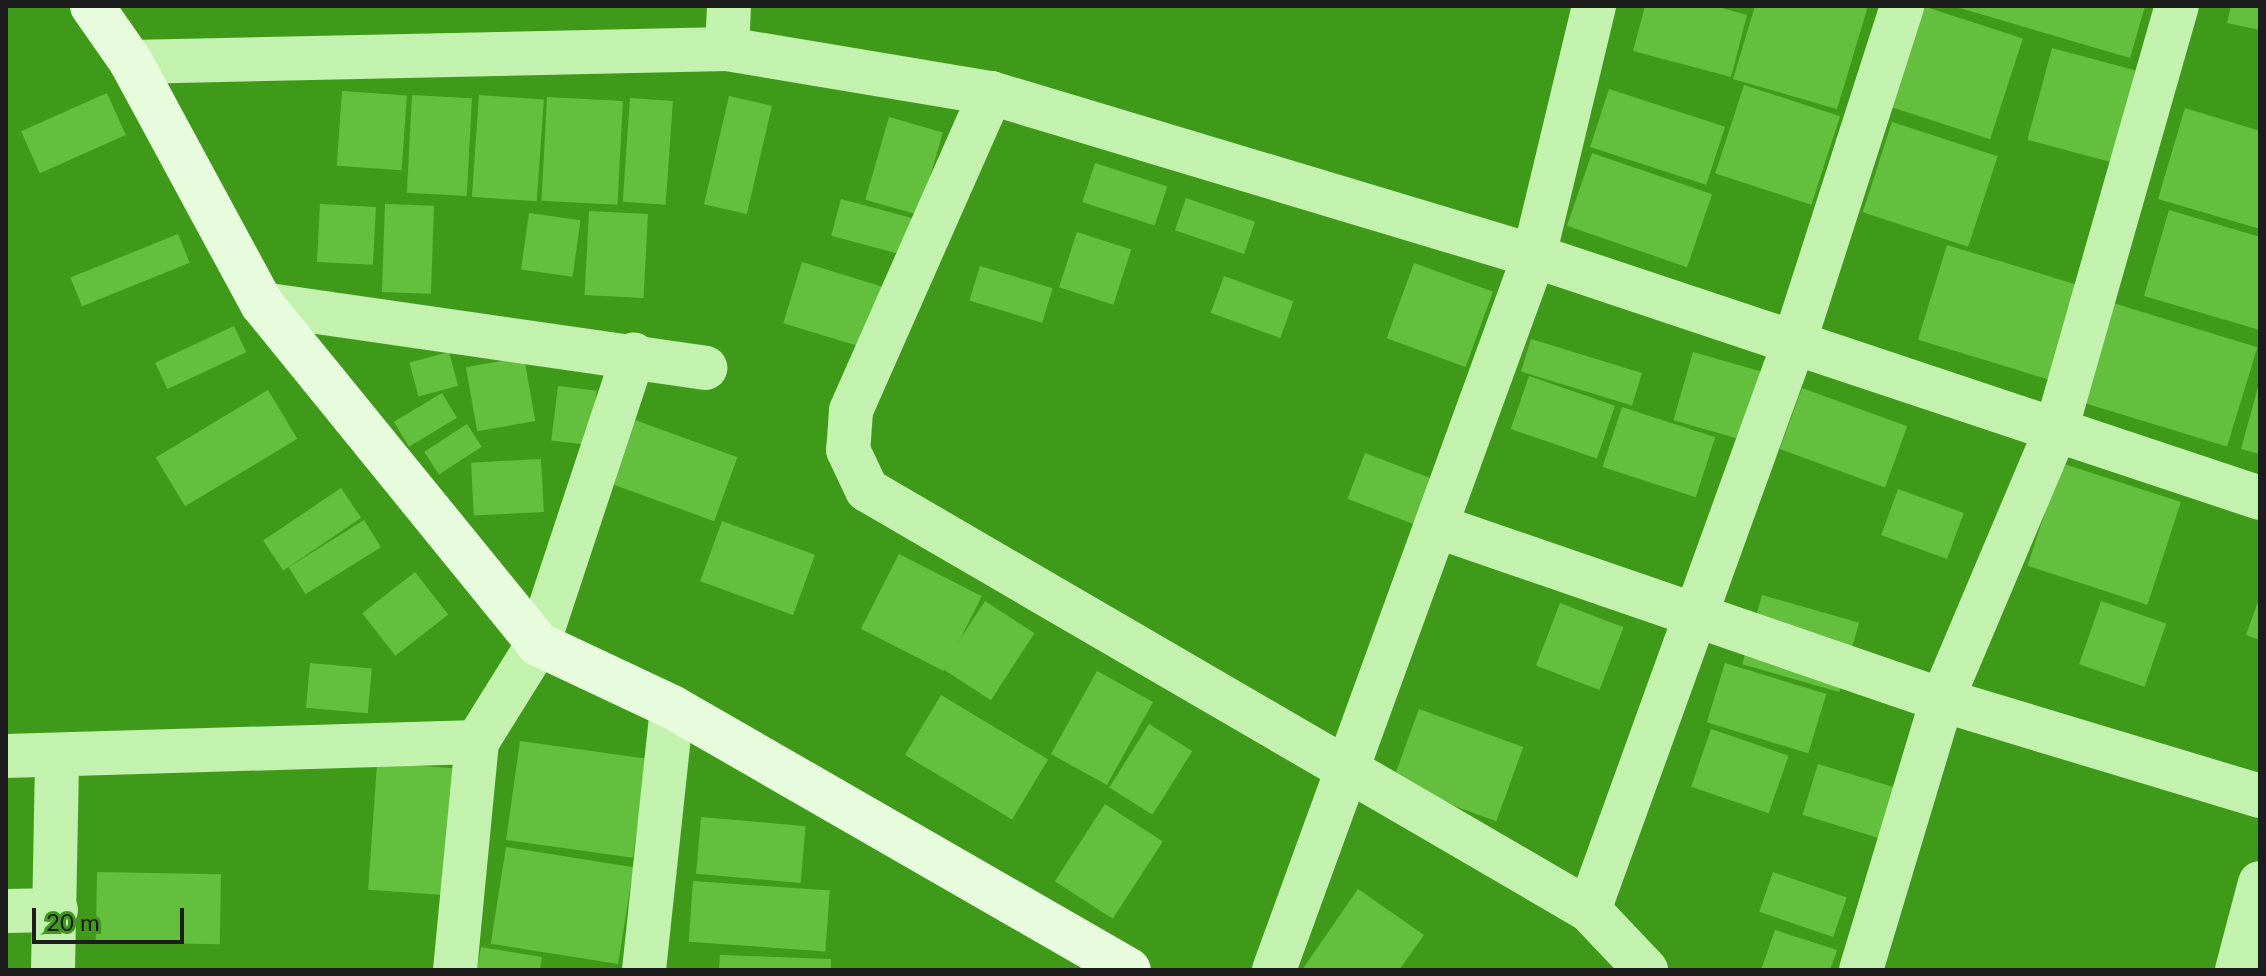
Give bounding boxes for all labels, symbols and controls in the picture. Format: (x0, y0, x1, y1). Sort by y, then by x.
scale bar (36, 892, 188, 942)
text: 20 m (46, 907, 100, 936)

